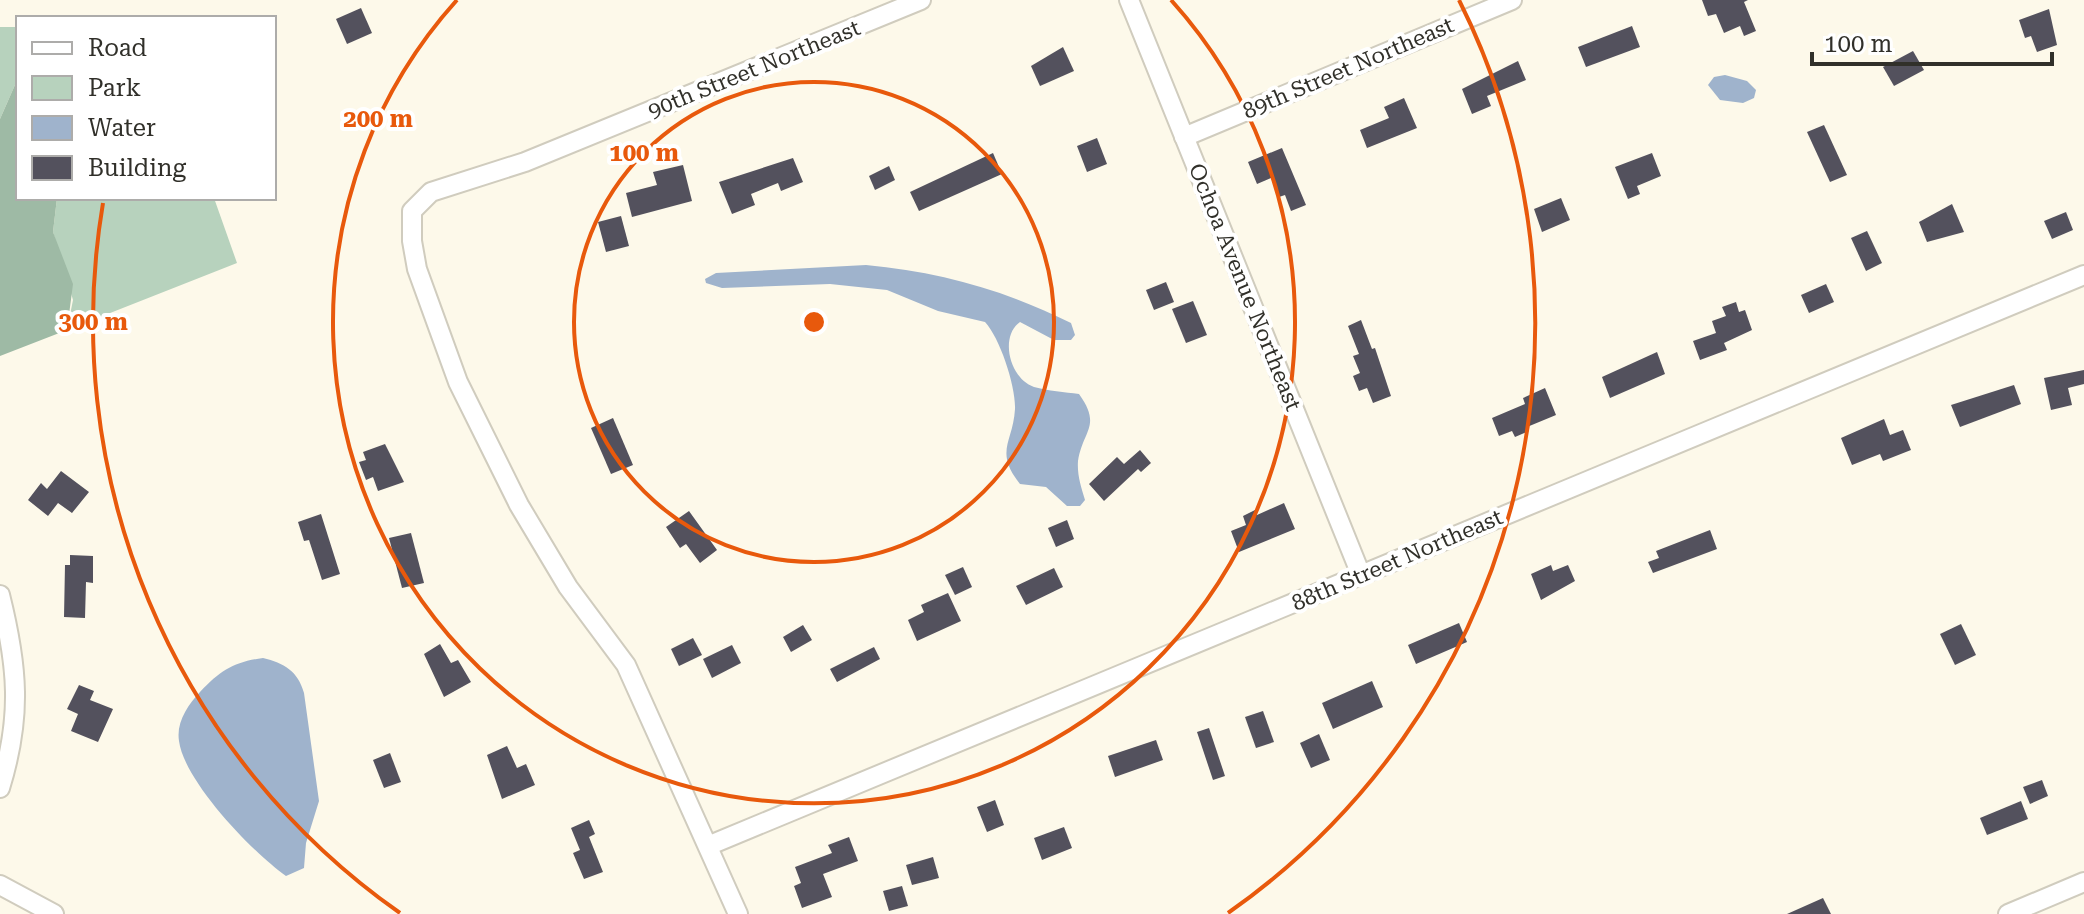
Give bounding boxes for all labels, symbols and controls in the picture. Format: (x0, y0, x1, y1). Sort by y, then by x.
street label: 89th Street Northeast (1239, 12, 1457, 124)
street label: 90th Street Northeast (644, 15, 864, 123)
legend (16, 16, 276, 200)
scale bar (1812, 16, 2052, 66)
text: 100 m (1824, 30, 1892, 58)
text: Road (88, 34, 147, 62)
text: Park (88, 74, 141, 102)
text: 200 m (343, 105, 413, 133)
text: Water (88, 114, 156, 142)
text: 100 m (609, 139, 679, 167)
text: Building (88, 154, 186, 182)
street label: Ochoa Avenue Northeast (1184, 160, 1306, 414)
text: 300 m (58, 308, 128, 336)
centre of rings (800, 308, 828, 336)
street label: 88th Street Northeast (1288, 504, 1506, 616)

